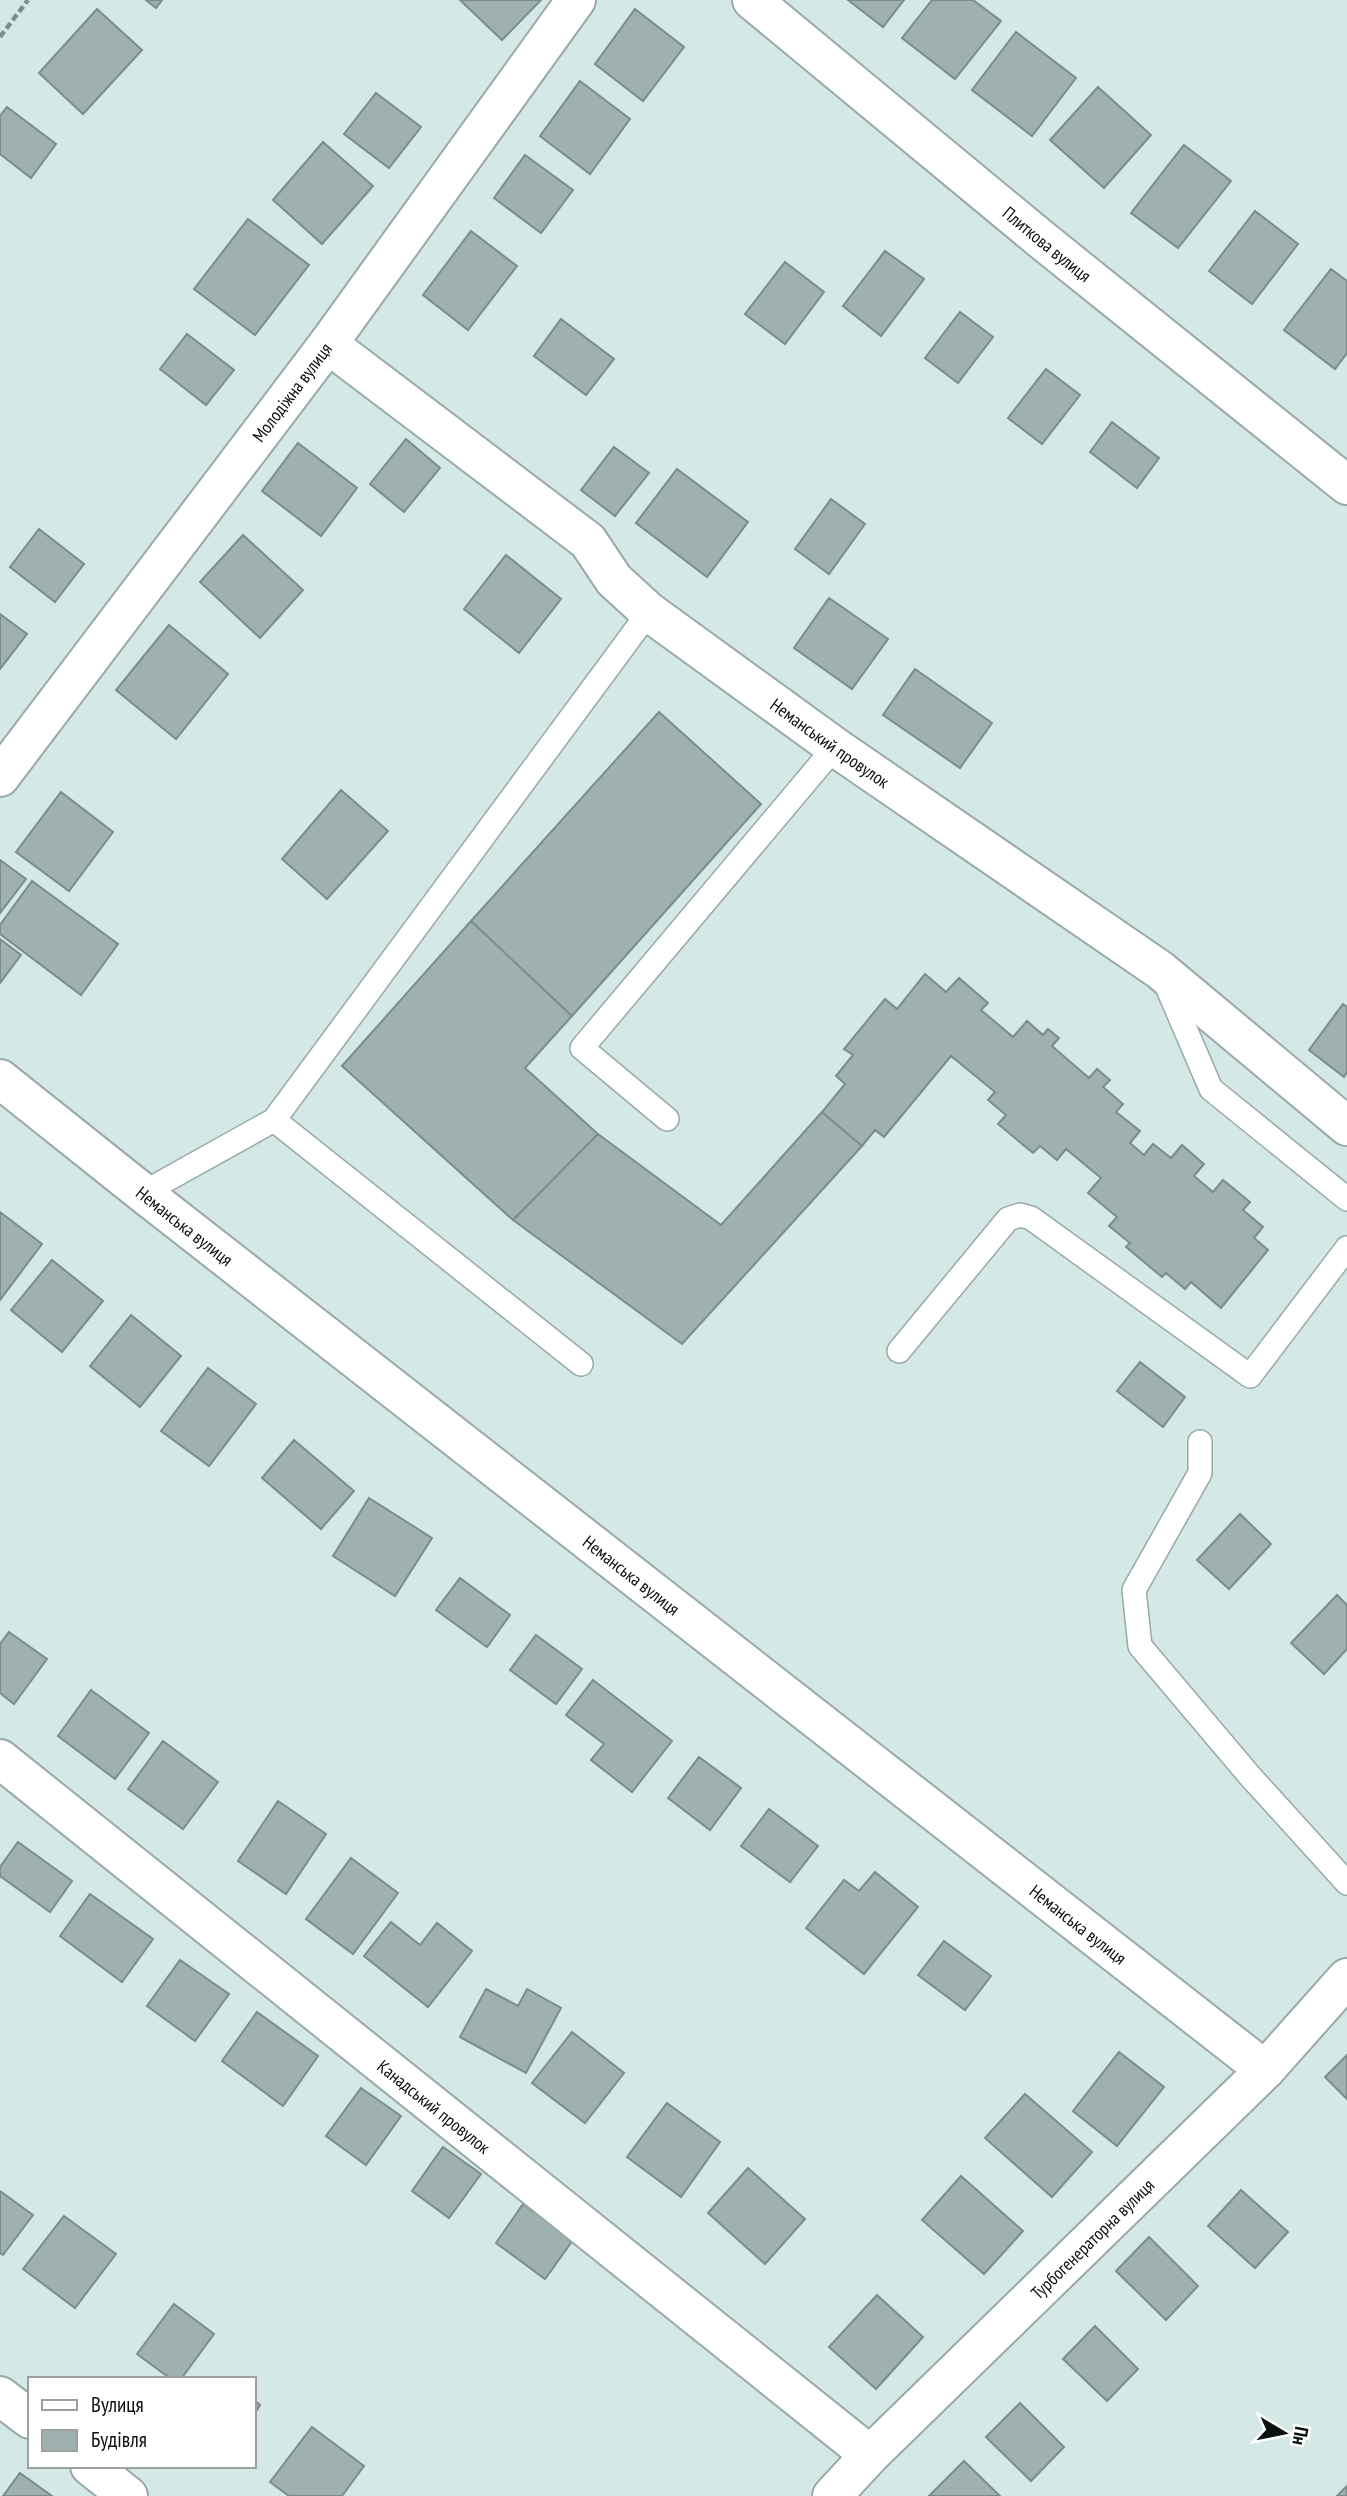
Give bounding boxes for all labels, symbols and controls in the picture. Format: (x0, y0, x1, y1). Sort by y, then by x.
street label: Плиткова вулиця (998, 201, 1096, 287)
street label: Молодіжна вулиця (247, 338, 337, 446)
street label: Неманський провулок (766, 693, 894, 793)
street label: Неманська вулиця (132, 1181, 238, 1271)
street label: Неманська вулиця (579, 1530, 685, 1620)
street label: Неманська вулиця (1025, 1879, 1131, 1969)
street label: Канадський провулок (373, 2054, 495, 2158)
street label: Турбогенераторна вулиця (1026, 2173, 1159, 2304)
legend (28, 2377, 256, 2468)
text: Вулиця (91, 2391, 144, 2418)
north arrow (1249, 2398, 1319, 2468)
text: Пн (1287, 2425, 1314, 2447)
text: Будівля (91, 2426, 147, 2453)

